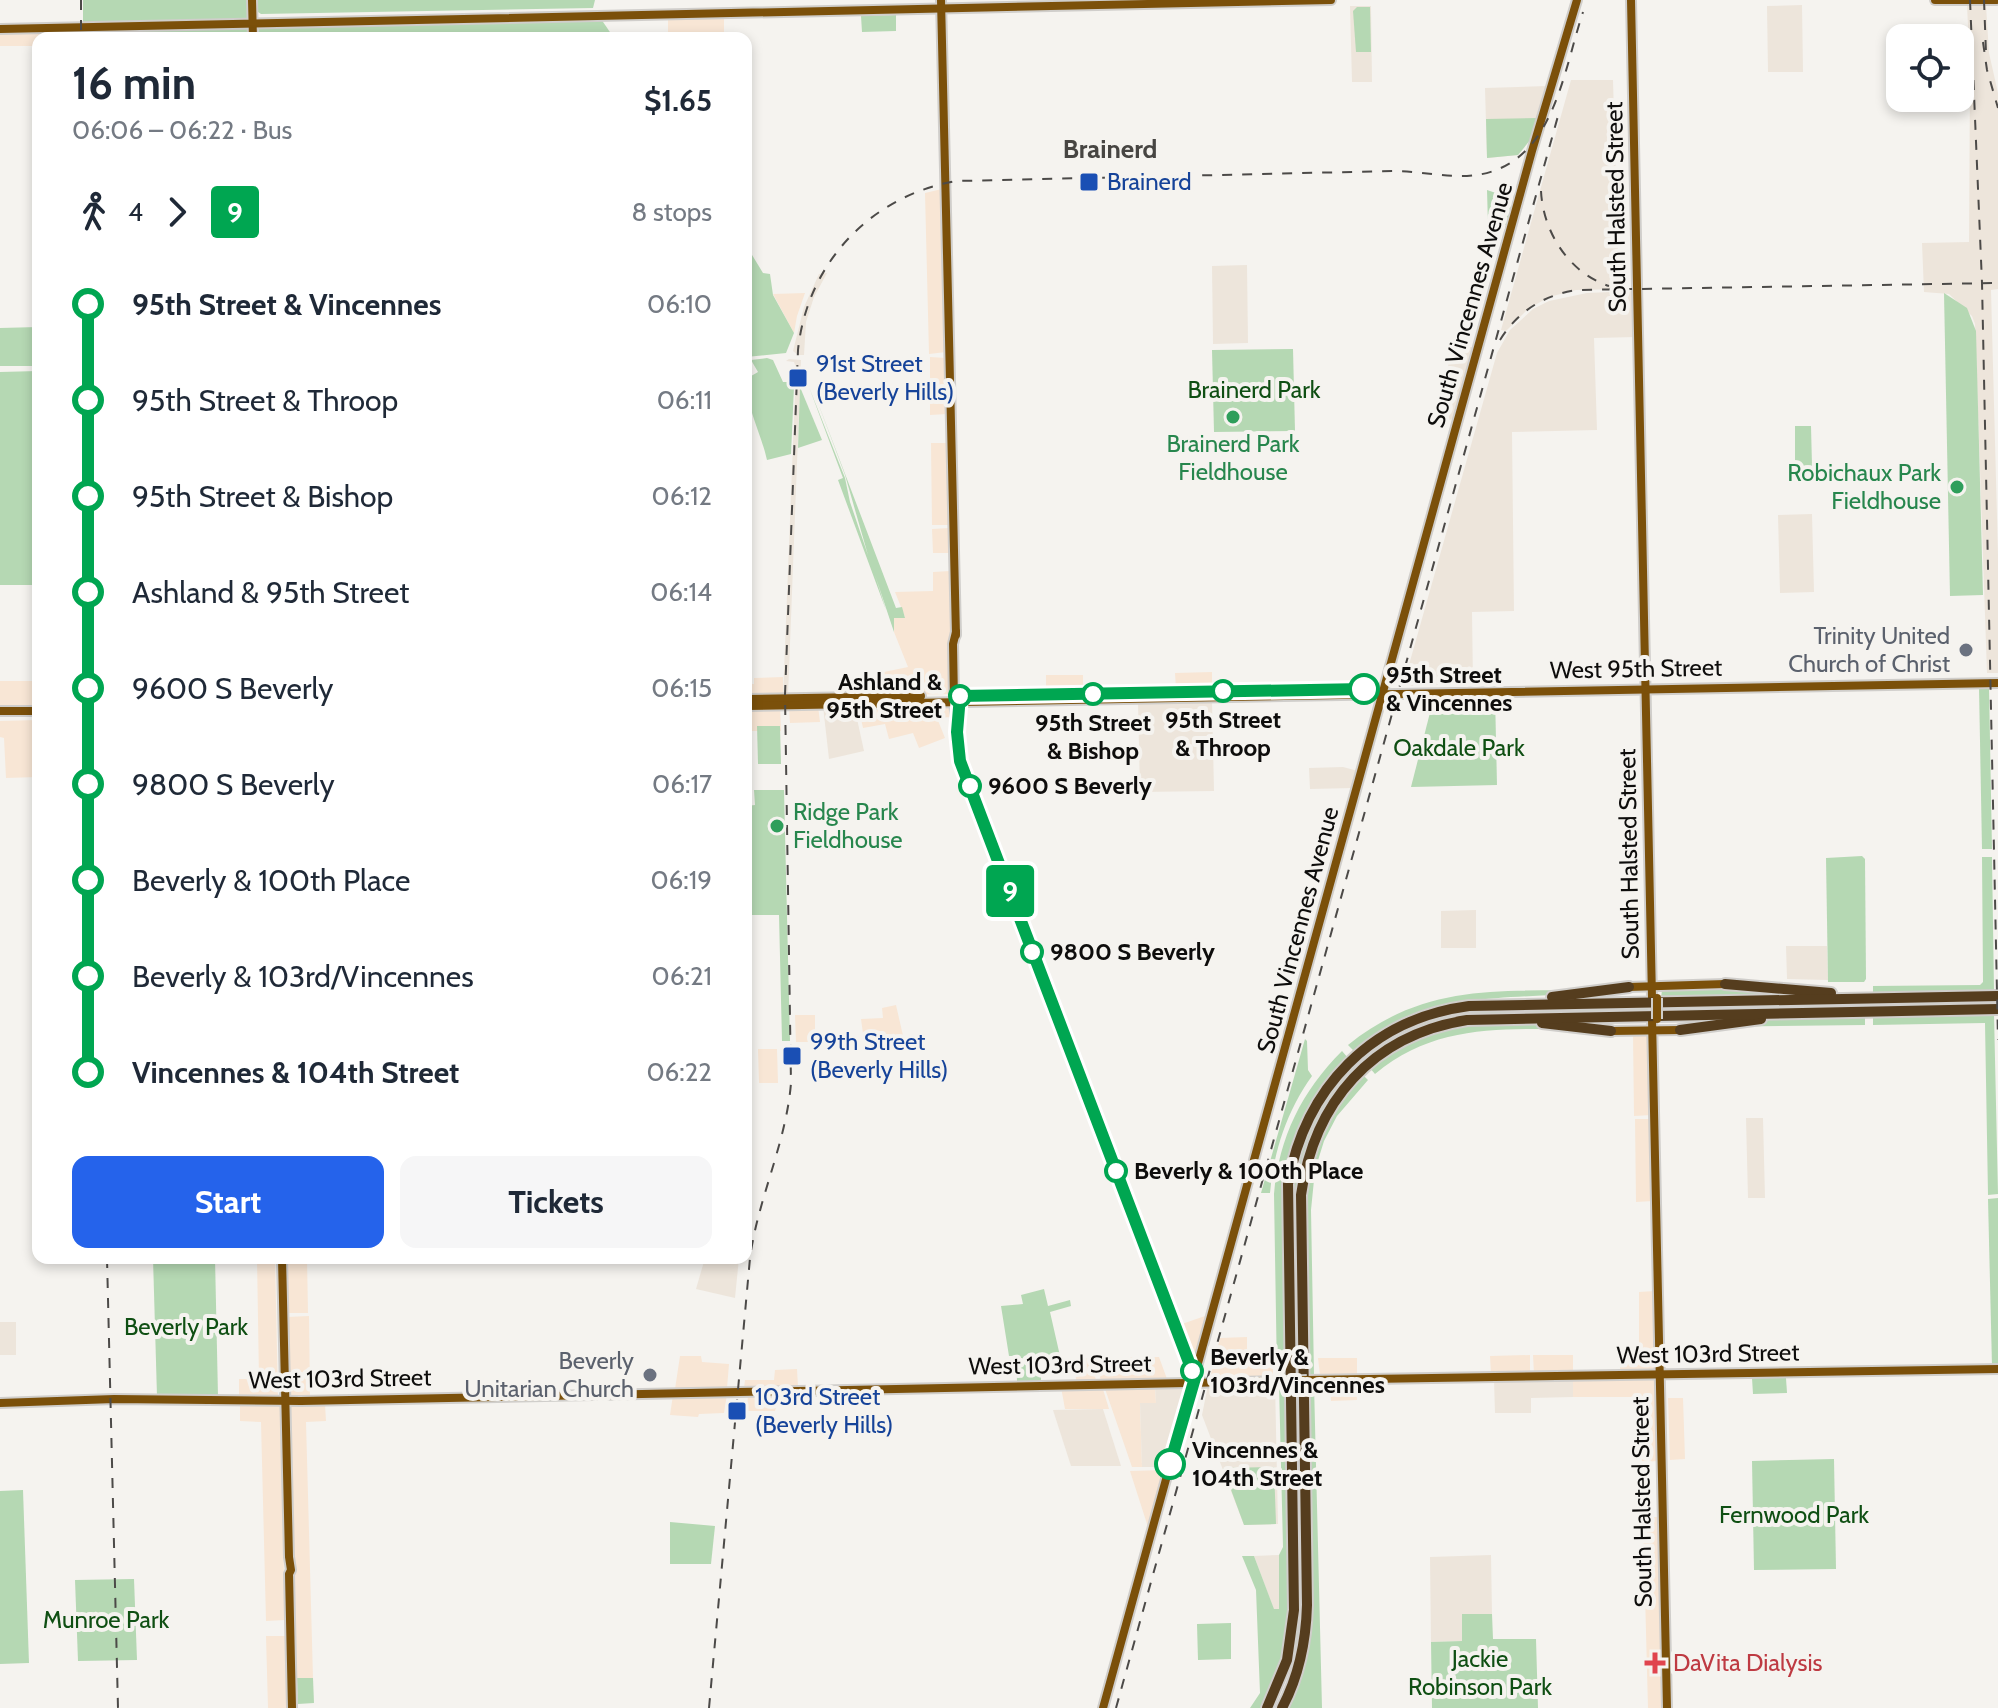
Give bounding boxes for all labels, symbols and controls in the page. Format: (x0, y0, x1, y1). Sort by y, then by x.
map controls (1886, 24, 1974, 112)
button: locate (1886, 24, 1974, 112)
text: 16 min (72, 57, 196, 110)
text: $1.65 (644, 82, 712, 119)
street label: South Halsted Street (1599, 101, 1632, 313)
text: 06:06 – 06:22 · Bus (72, 114, 292, 146)
district label: Brainerd (1063, 133, 1157, 165)
place label: Brainerd (1107, 167, 1192, 196)
marker: Brainerd (1078, 171, 1100, 193)
street label: South Vincennes Avenue (1421, 179, 1518, 431)
icon: walk (72, 190, 116, 234)
icon: forward (155, 190, 199, 234)
text: 9 (227, 195, 243, 229)
text: 4 (128, 196, 143, 228)
text: 8 stops (631, 196, 712, 228)
text: 95th Street & Vincennes (132, 286, 442, 323)
text: 06:10 (647, 288, 712, 320)
place label: 91st Street (Beverly Hills) (816, 349, 954, 406)
marker: 91st Street (Beverly Hills) (787, 367, 809, 389)
park label: Brainerd Park (1187, 375, 1321, 404)
text: 95th Street & Throop (132, 382, 398, 419)
text: 06:11 (657, 384, 712, 416)
marker: Brainerd Park Fieldhouse (1224, 408, 1242, 426)
place label: Brainerd Park Fieldhouse (1166, 429, 1300, 486)
place label: Robichaux Park Fieldhouse (1787, 458, 1941, 515)
text: 95th Street & Bishop (132, 478, 393, 515)
marker: Robichaux Park Fieldhouse (1948, 478, 1966, 496)
text: 06:12 (652, 480, 712, 512)
text: Ashland & 95th Street (132, 574, 409, 611)
text: 06:14 (650, 576, 712, 608)
place label: Trinity United Church of Christ (1788, 621, 1950, 678)
marker: Trinity United Church of Christ (1957, 641, 1975, 659)
street label: West 95th Street (1550, 652, 1722, 685)
place label: 95th Street & Vincennes (1386, 660, 1512, 717)
place label: Ashland & 95th Street (826, 667, 942, 724)
text: 9600 S Beverly (132, 670, 333, 707)
text: 06:15 (651, 672, 712, 704)
marker: 95th Street & Vincennes (1349, 674, 1379, 704)
marker: 95th Street & Throop (1212, 680, 1234, 702)
marker: 95th Street & Bishop (1082, 683, 1104, 705)
marker: Ashland & 95th Street (949, 685, 971, 707)
place label: 95th Street & Throop (1165, 705, 1281, 762)
place label: 95th Street & Bishop (1035, 708, 1151, 765)
park label: Oakdale Park (1393, 733, 1525, 762)
street label: South Halsted Street (1612, 748, 1645, 960)
text: 9800 S Beverly (132, 766, 335, 803)
text: 06:17 (652, 768, 712, 800)
place label: 9600 S Beverly (988, 771, 1152, 800)
marker: 9600 S Beverly (959, 775, 981, 797)
place label: Ridge Park Fieldhouse (793, 797, 903, 854)
street label: South Vincennes Avenue (1251, 803, 1344, 1056)
marker: Ridge Park Fieldhouse (768, 817, 786, 835)
text: Beverly & 100th Place (132, 862, 410, 899)
text: 06:19 (650, 864, 712, 896)
line badge: 9 (984, 865, 1036, 917)
text: 9 (1002, 874, 1018, 908)
place label: 9800 S Beverly (1050, 937, 1215, 966)
marker: 9800 S Beverly (1021, 941, 1043, 963)
text: Beverly & 103rd/Vincennes (132, 958, 474, 995)
text: 06:21 (652, 960, 712, 992)
place label: 99th Street (Beverly Hills) (810, 1027, 948, 1084)
marker: 99th Street (Beverly Hills) (781, 1045, 803, 1067)
text: Vincennes & 104th Street (132, 1054, 459, 1091)
text: 06:22 (646, 1056, 712, 1088)
button: Start (72, 1156, 384, 1248)
button: Tickets (400, 1156, 712, 1248)
place label: Beverly & 100th Place (1134, 1156, 1363, 1185)
marker: Beverly & 100th Place (1105, 1160, 1127, 1182)
park label: Beverly Park (124, 1312, 248, 1341)
street label: West 103rd Street (1616, 1337, 1800, 1370)
place label: Beverly & 103rd/Vincennes (1210, 1342, 1385, 1399)
place label: Beverly Unitarian Church (464, 1346, 634, 1403)
street label: West 103rd Street (968, 1348, 1152, 1381)
marker: Beverly & 103rd/Vincennes (1181, 1360, 1203, 1382)
street label: West 103rd Street (248, 1362, 432, 1395)
marker: Beverly Unitarian Church (641, 1366, 659, 1384)
place label: 103rd Street (Beverly Hills) (755, 1382, 893, 1439)
street label: South Halsted Street (1625, 1396, 1658, 1608)
marker: 103rd Street (Beverly Hills) (726, 1400, 748, 1422)
place label: Vincennes & 104th Street (1192, 1435, 1322, 1492)
marker: Vincennes & 104th Street (1155, 1449, 1185, 1479)
park label: Fernwood Park (1719, 1500, 1869, 1529)
park label: Munroe Park (43, 1605, 170, 1634)
park label: Jackie Robinson Park (1408, 1644, 1552, 1701)
place label: DaVita Dialysis (1673, 1648, 1822, 1677)
marker: DaVita Dialysis (1644, 1652, 1666, 1674)

